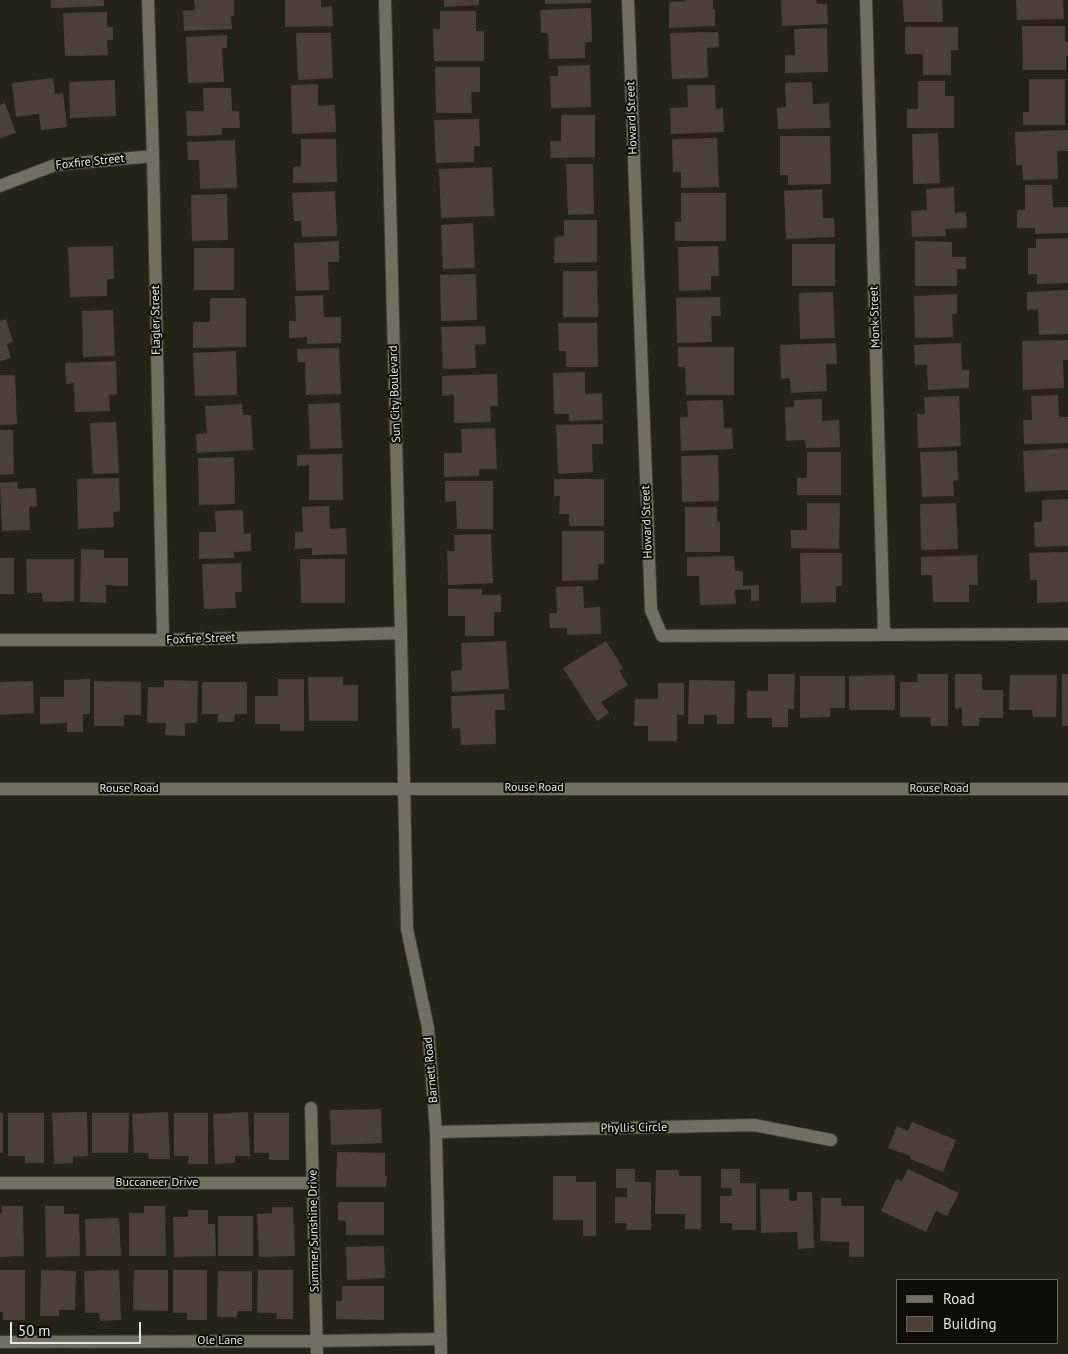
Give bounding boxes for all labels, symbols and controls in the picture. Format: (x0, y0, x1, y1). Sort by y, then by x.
street label: Howard Street (624, 81, 640, 155)
street label: Foxfire Street (55, 151, 125, 173)
street label: Flagler Street (148, 285, 164, 355)
street label: Monk Street (867, 286, 883, 348)
street label: Sun City Boulevard (386, 345, 404, 443)
street label: Howard Street (639, 485, 655, 559)
street label: Foxfire Street (166, 631, 236, 647)
street label: Rouse Road (504, 781, 564, 795)
street label: Rouse Road (99, 782, 159, 796)
street label: Rouse Road (909, 782, 969, 796)
street label: Barnett Road (421, 1036, 441, 1104)
street label: Phyllis Circle (601, 1120, 667, 1136)
street label: Summer Sunshine Drive (306, 1170, 322, 1292)
street label: Buccaneer Drive (116, 1176, 198, 1190)
legend (896, 1279, 1058, 1344)
text: Road (943, 1289, 975, 1308)
scale bar (12, 1312, 144, 1344)
text: Building (943, 1314, 997, 1333)
text: 50 m (18, 1321, 51, 1340)
street label: Ole Lane (197, 1334, 243, 1348)

